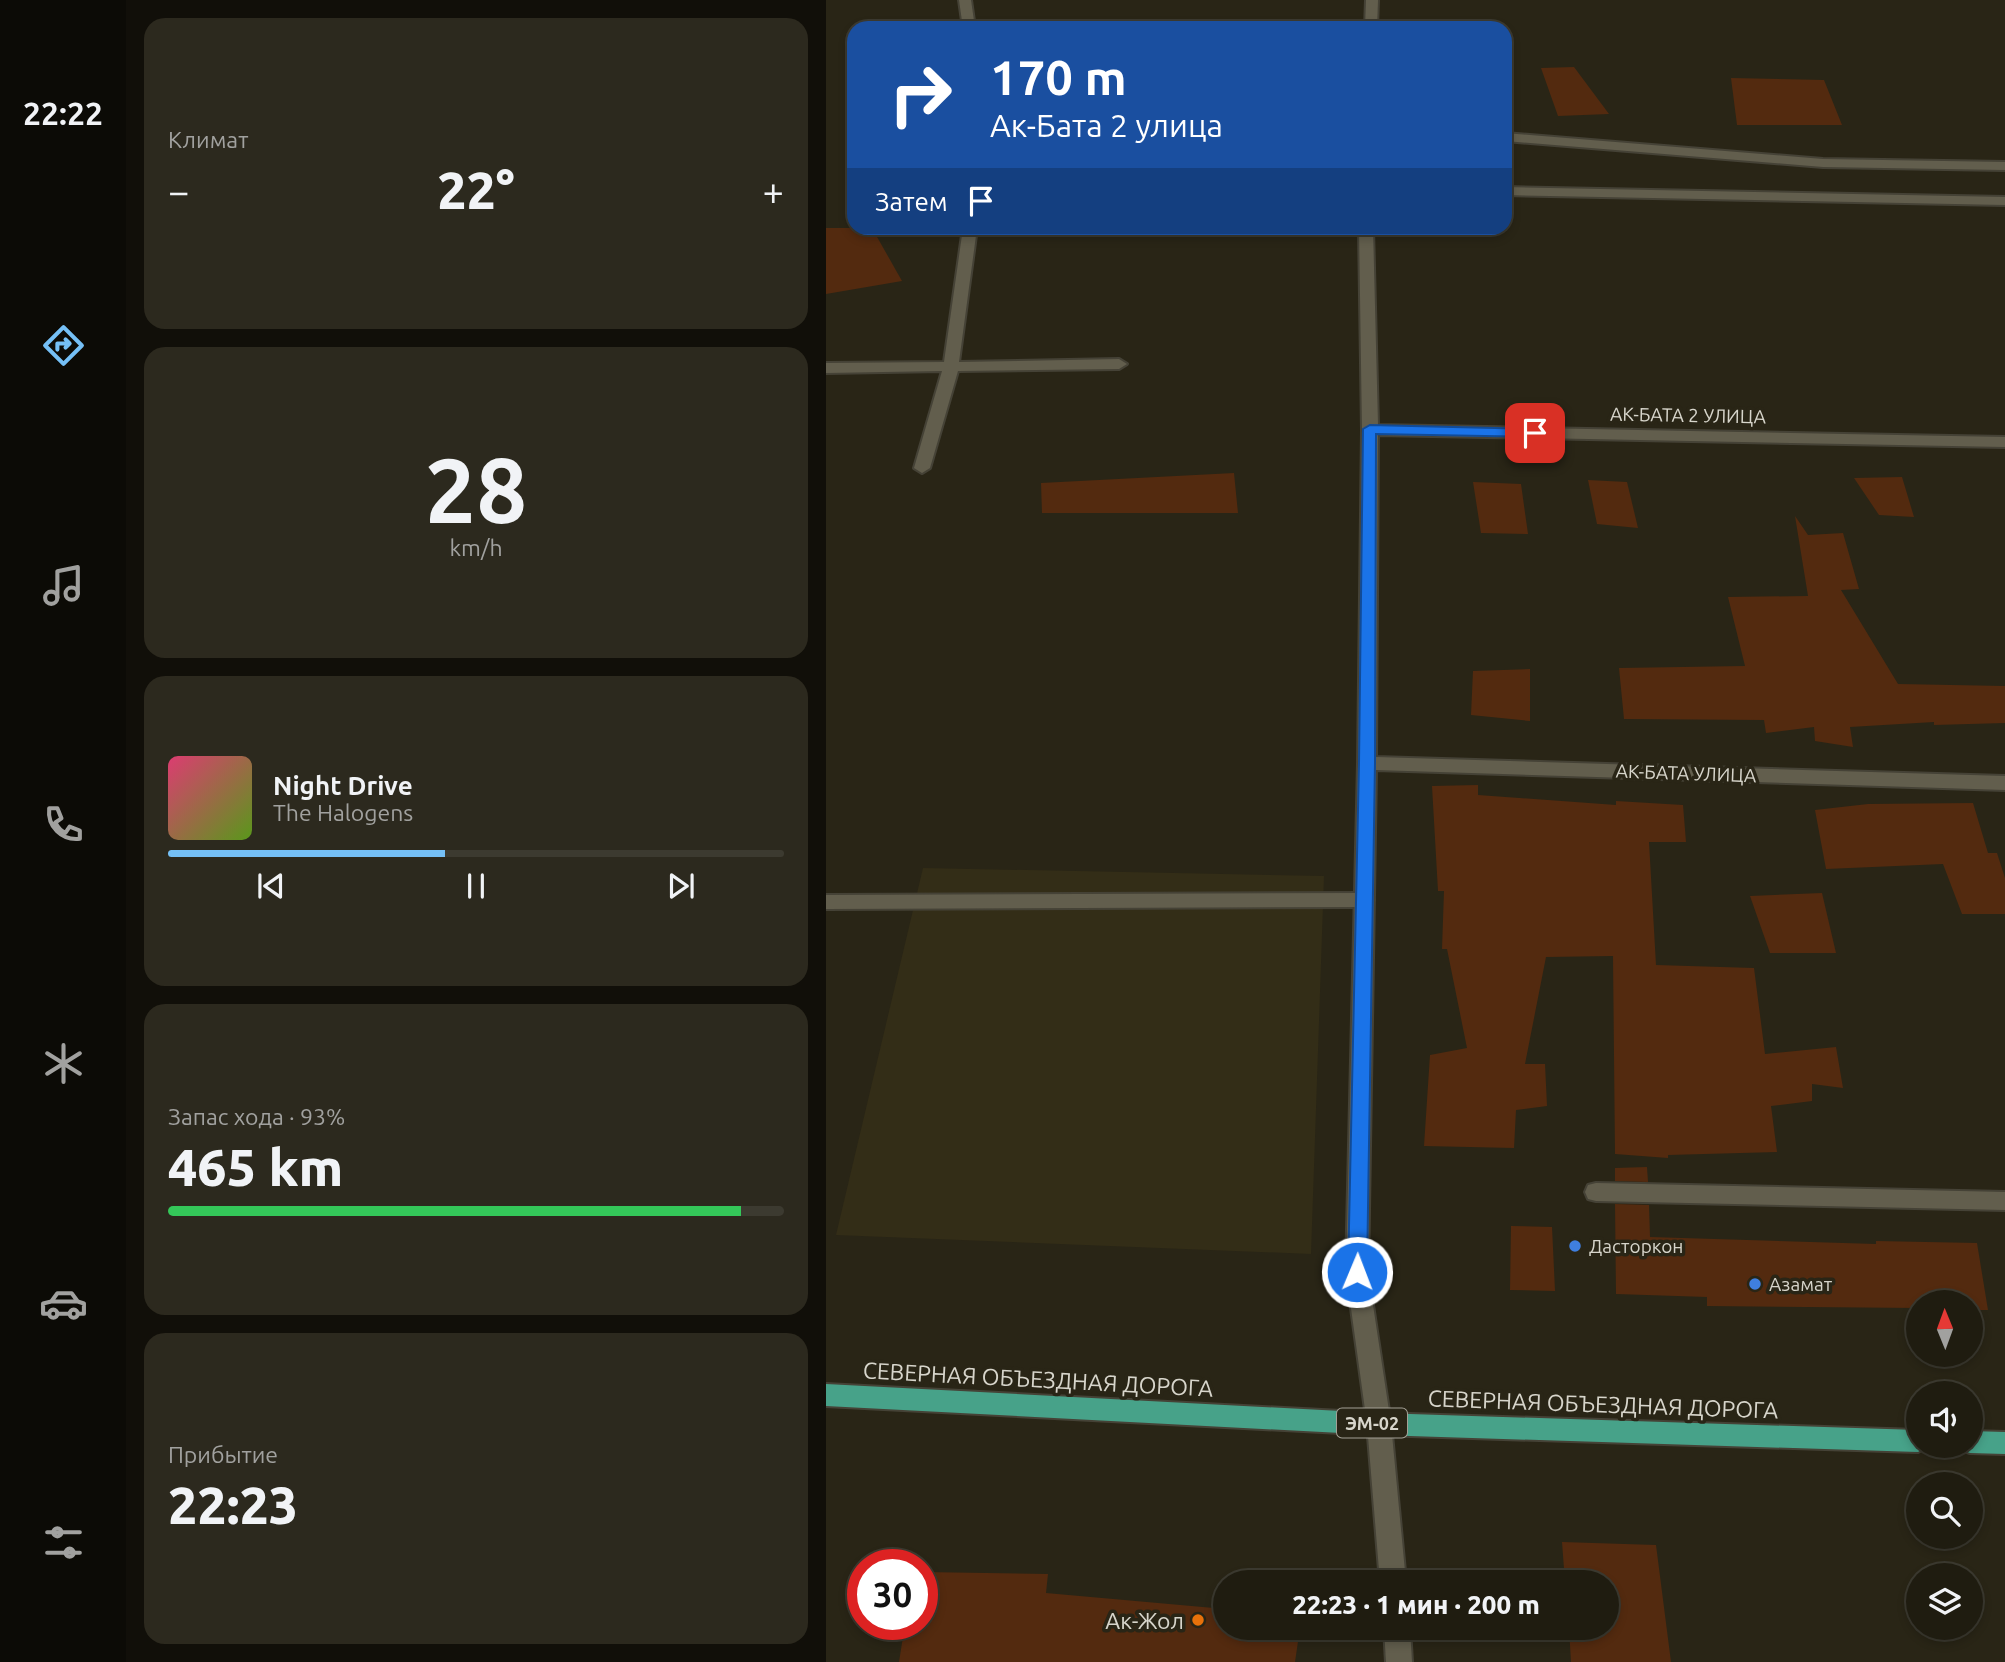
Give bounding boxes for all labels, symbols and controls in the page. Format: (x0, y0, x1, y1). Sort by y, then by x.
icon: right (875, 49, 966, 140)
text: 170 m (990, 49, 1127, 104)
text: 22:22 (23, 95, 103, 131)
text: Ак-Бата 2 улица (990, 107, 1223, 143)
text: Климат (168, 127, 248, 152)
text: 22° (437, 161, 515, 219)
text: − (168, 170, 189, 212)
text: + (763, 170, 784, 212)
icon: arrive (962, 182, 1000, 220)
text: Затем (875, 187, 948, 216)
icon: directions (39, 321, 88, 370)
pin (1505, 403, 1565, 463)
street label: АК-БАТА 2 УЛИЦА (1610, 403, 1767, 427)
icon: arrive (1516, 414, 1554, 452)
text: 28 (425, 438, 527, 540)
text: km/h (449, 535, 503, 560)
icon: music (39, 561, 88, 610)
street label: АК-БАТА УЛИЦА (1615, 760, 1757, 786)
text: Night Drive (273, 771, 413, 800)
icon: phone (39, 800, 88, 849)
text: The Halogens (273, 800, 413, 825)
icon: previous (252, 867, 290, 905)
icon: pause (457, 867, 495, 905)
icon: next (662, 867, 700, 905)
icon: climate (39, 1039, 88, 1088)
text: Запас хода · 93% (168, 1104, 345, 1129)
text: 465 km (168, 1138, 343, 1196)
position arrow (1320, 1235, 1394, 1309)
place label: Дасторкон (1589, 1235, 1683, 1257)
marker: Дасторкон (1567, 1238, 1583, 1254)
place label: Азамат (1769, 1273, 1833, 1295)
marker: Азамат (1747, 1276, 1763, 1292)
icon: car (39, 1279, 88, 1328)
north arrow (1906, 1290, 1983, 1367)
map controls (1906, 1290, 1983, 1640)
street label: СЕВЕРНАЯ ОБЪЕЗДНАЯ ДОРОГА (862, 1357, 1214, 1401)
button: sound (1906, 1381, 1983, 1458)
street label: СЕВЕРНАЯ ОБЪЕЗДНАЯ ДОРОГА (1427, 1385, 1779, 1423)
road number: ЭМ-02 (1337, 1408, 1407, 1438)
text: Прибытие (168, 1442, 278, 1467)
button: search (1906, 1472, 1983, 1549)
text: 22:23 (168, 1476, 298, 1534)
icon: filters (39, 1518, 88, 1567)
speed limit sign: 30 (847, 1549, 938, 1640)
button: layers (1906, 1563, 1983, 1640)
text: 22:23 · 1 мин · 200 m (1292, 1590, 1540, 1619)
place label: Ак-Жол (1105, 1608, 1184, 1633)
marker: Ак-Жол (1190, 1612, 1206, 1628)

